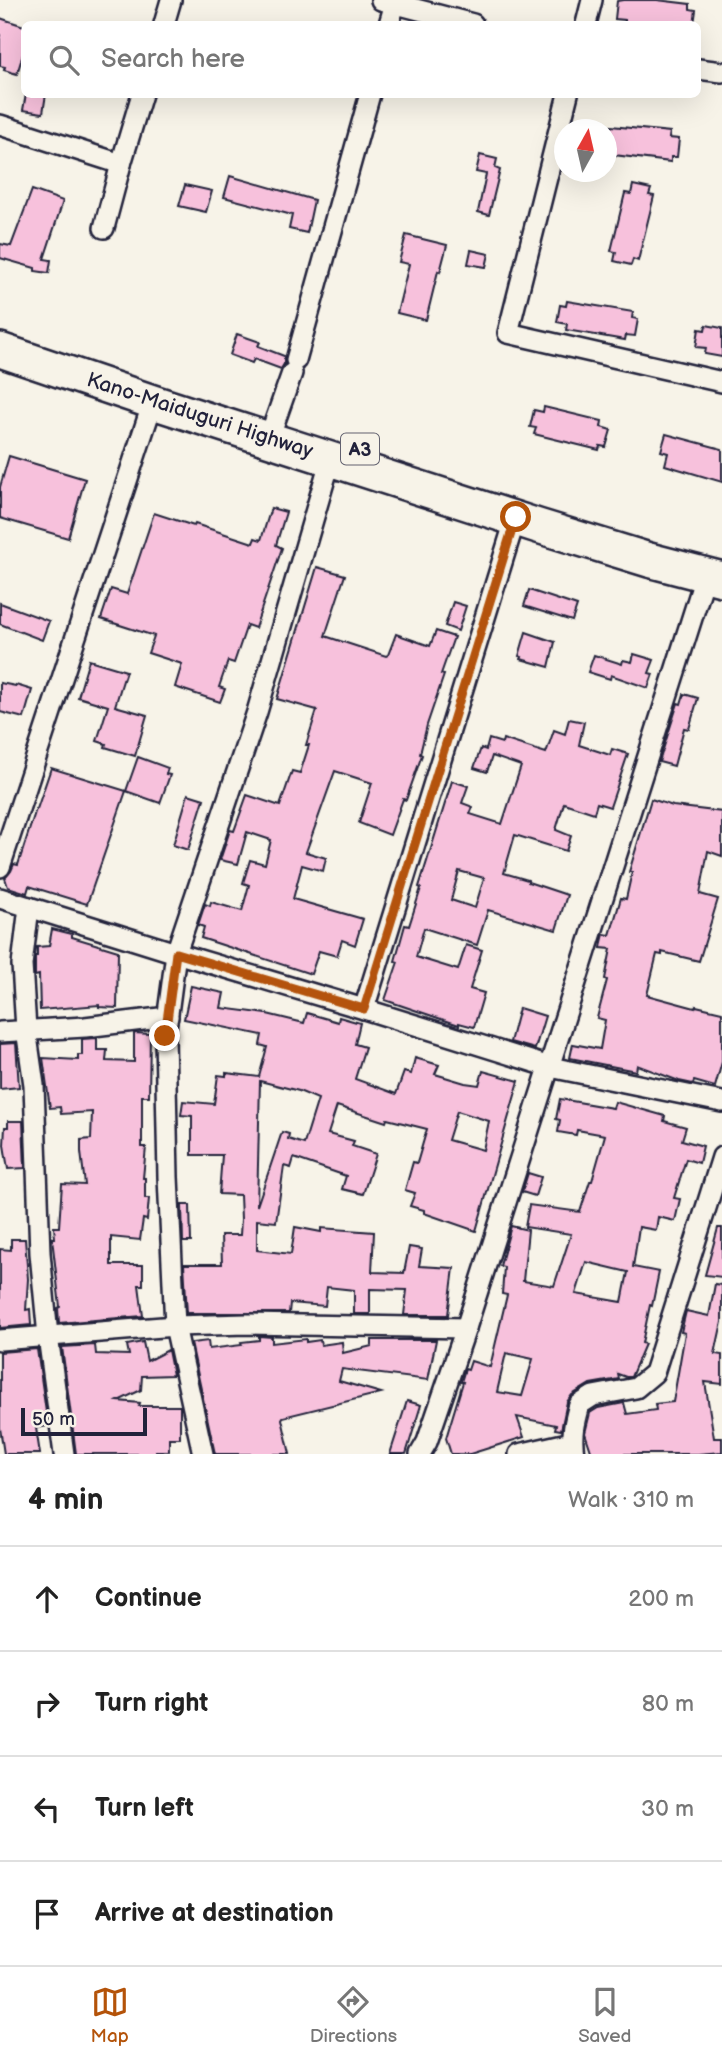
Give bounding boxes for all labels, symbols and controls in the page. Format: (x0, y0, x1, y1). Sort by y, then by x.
search box (21, 21, 701, 98)
icon: search (45, 41, 83, 79)
text: Search here (101, 44, 245, 75)
north arrow (554, 119, 617, 182)
street label: Kano-Maiduguri Highway (84, 367, 317, 464)
road number: A3 (341, 433, 379, 464)
route start (500, 501, 531, 532)
route end (149, 1020, 180, 1051)
scale bar (21, 1405, 147, 1437)
text: 50 m (32, 1408, 75, 1431)
text: 4 min (28, 1482, 103, 1518)
text: Walk · 310 m (568, 1486, 694, 1514)
icon: ahead (28, 1580, 66, 1618)
text: Continue (95, 1583, 202, 1614)
text: 200 m (628, 1585, 694, 1613)
icon: right (28, 1685, 66, 1723)
text: Turn right (95, 1688, 208, 1719)
text: 80 m (642, 1690, 694, 1718)
icon: left (28, 1790, 66, 1828)
text: Turn left (95, 1793, 194, 1824)
text: 30 m (641, 1795, 694, 1823)
icon: arrive (28, 1895, 66, 1933)
text: Arrive at destination (95, 1898, 334, 1929)
tab: Map (91, 1983, 129, 2048)
tab: Directions (310, 1983, 397, 2048)
tab: Saved (578, 1983, 631, 2048)

